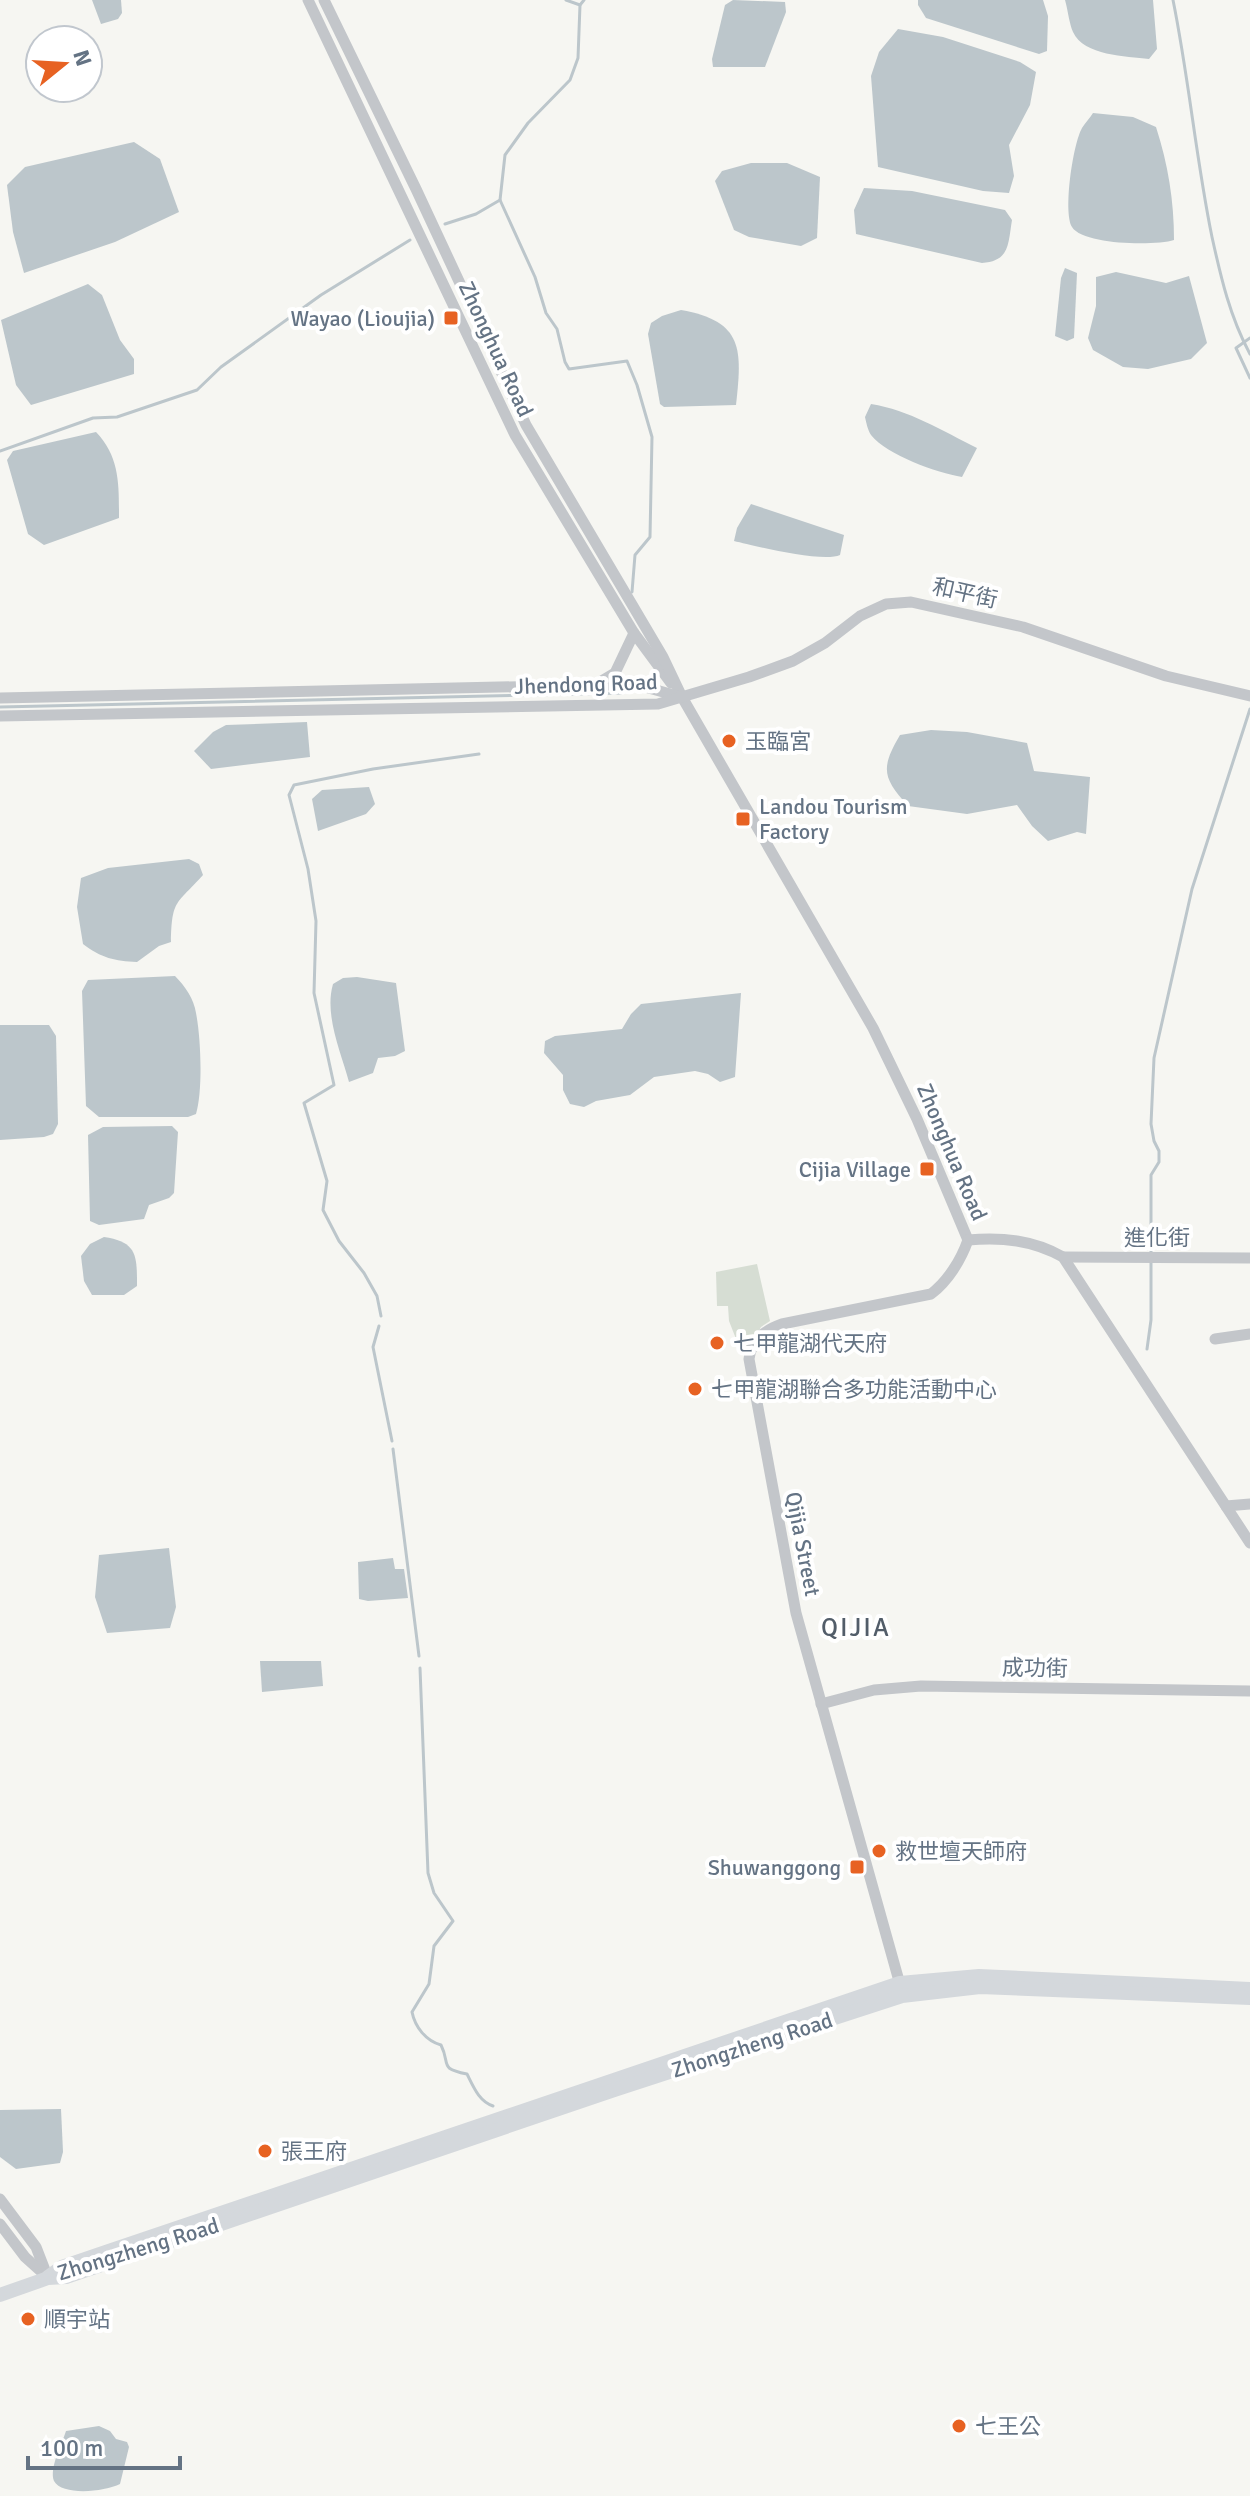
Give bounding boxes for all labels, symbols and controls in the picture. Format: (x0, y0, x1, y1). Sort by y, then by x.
north arrow (24, 24, 104, 104)
text: N (67, 47, 98, 69)
street label: Zhonghua Road (453, 277, 539, 421)
place label: Wayao (Lioujia) (291, 305, 435, 332)
marker: Wayao (Lioujia) (442, 309, 460, 327)
street label: 和平街 (930, 572, 1000, 614)
street label: Jhendong Road (514, 668, 658, 700)
place label: 玉臨宮 (745, 728, 811, 755)
marker: 玉臨宮 (720, 732, 738, 750)
place label: Landou Tourism Factory (759, 793, 907, 845)
marker: Landou Tourism Factory (734, 810, 752, 828)
street label: Zhonghua Road (911, 1079, 993, 1225)
place label: Cijia Village (799, 1156, 911, 1183)
marker: Cijia Village (918, 1160, 936, 1178)
street label: 進化街 (1124, 1224, 1190, 1251)
place label: 七甲龍湖代天府 (733, 1330, 887, 1357)
marker: 七甲龍湖代天府 (708, 1334, 726, 1352)
place label: 七甲龍湖聯合多功能活動中心 (711, 1376, 997, 1403)
marker: 七甲龍湖聯合多功能活動中心 (686, 1380, 704, 1398)
street label: Qijia Street (780, 1490, 826, 1599)
district label: QIJIA (821, 1612, 891, 1644)
street label: 成功街 (1002, 1654, 1068, 1682)
place label: 救世壇天師府 (895, 1838, 1027, 1865)
marker: 救世壇天師府 (870, 1842, 888, 1860)
place label: Shuwanggong (708, 1854, 841, 1881)
marker: Shuwanggong (848, 1858, 866, 1876)
street label: Zhongzheng Road (668, 2006, 836, 2084)
place label: 張王府 (281, 2138, 347, 2165)
marker: 張王府 (256, 2142, 274, 2160)
street label: Zhongzheng Road (54, 2212, 222, 2286)
place label: 順宇站 (44, 2306, 110, 2333)
marker: 順宇站 (19, 2310, 37, 2328)
place label: 七王公 (975, 2413, 1041, 2440)
marker: 七王公 (950, 2417, 968, 2435)
scale bar (28, 2420, 180, 2470)
text: 100 m (40, 2433, 103, 2463)

